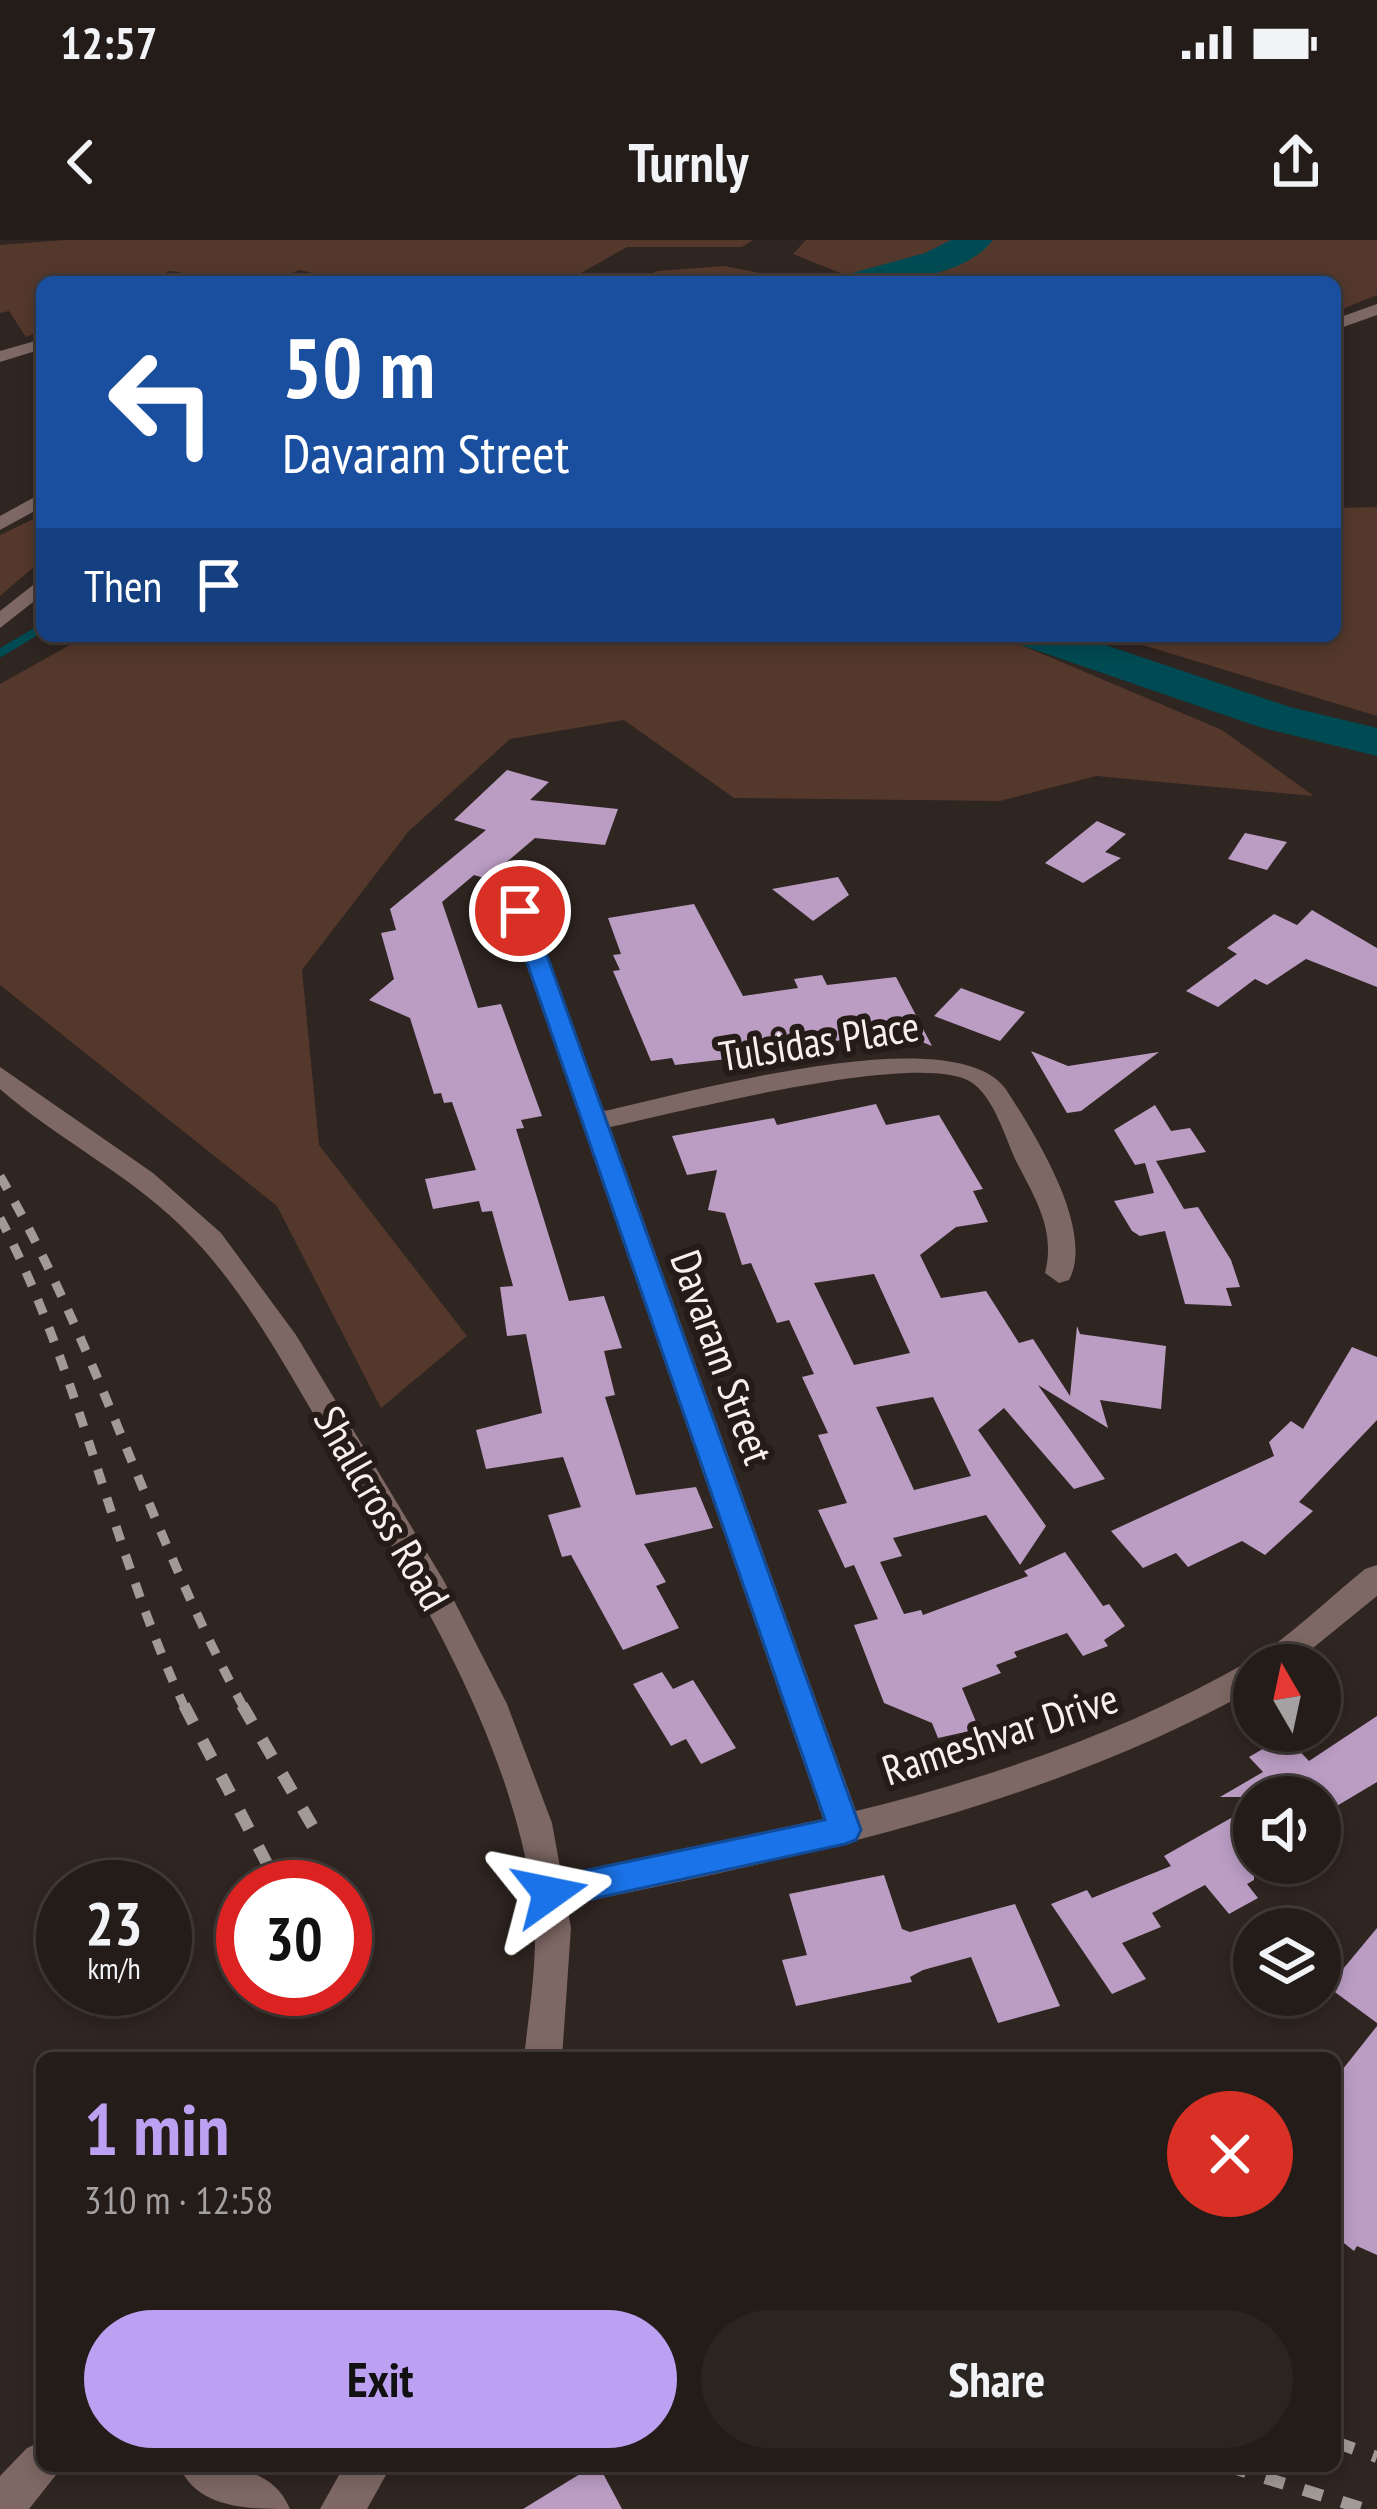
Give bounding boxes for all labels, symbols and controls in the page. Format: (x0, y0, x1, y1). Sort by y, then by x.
text: 12:57 (60, 13, 157, 71)
text: Turnly (629, 127, 748, 197)
icon: back (48, 129, 114, 195)
icon: share (1263, 129, 1329, 195)
text: 50 m (282, 312, 435, 421)
icon: left (84, 324, 240, 480)
text: Davaram Street (282, 418, 569, 488)
icon: arrive (186, 552, 252, 618)
text: Then (84, 556, 162, 614)
pin (469, 860, 571, 962)
icon: arrive (487, 878, 553, 944)
street label: Tulsidas Place (715, 998, 923, 1083)
street label: Davaram Street (658, 1242, 787, 1472)
street label: Shallcross Road (302, 1396, 463, 1620)
north arrow (1233, 1644, 1341, 1752)
map controls (1233, 1644, 1341, 2016)
street label: Rameshvar Drive (875, 1670, 1124, 1797)
button: sound (1233, 1776, 1341, 1884)
position arrow (487, 1830, 613, 1956)
speed limit sign: 30 (216, 1860, 372, 2016)
text: 23 (85, 1884, 143, 1962)
button: layers (1233, 1908, 1341, 2016)
text: km/h (87, 1948, 141, 1987)
text: 1 min (84, 2082, 229, 2175)
button: close (1167, 2091, 1293, 2217)
text: 310 m · 12:58 (84, 2174, 273, 2225)
button: Exit (84, 2310, 677, 2448)
button: Share (701, 2310, 1293, 2448)

